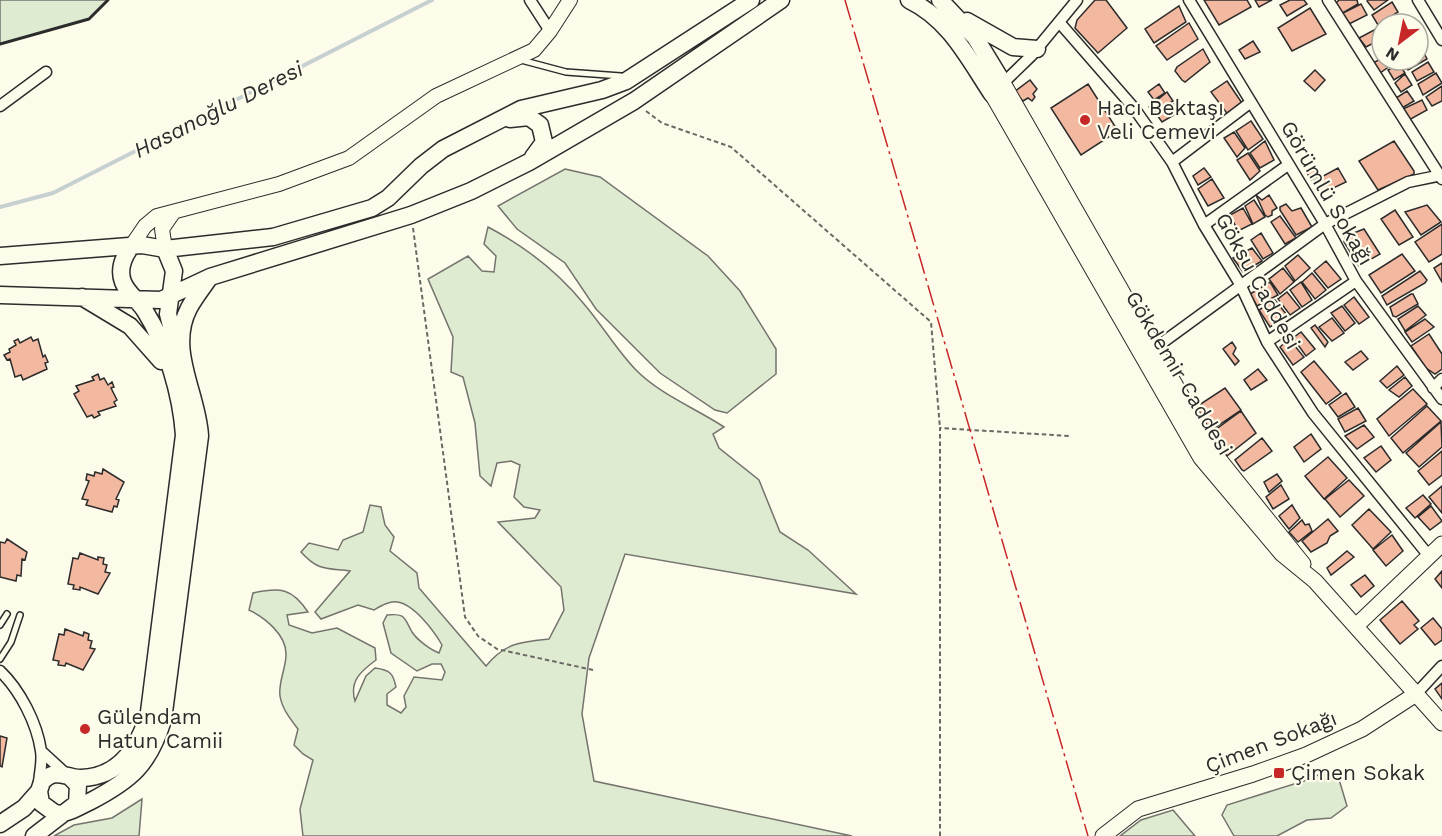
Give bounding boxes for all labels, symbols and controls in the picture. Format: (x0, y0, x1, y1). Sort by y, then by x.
north arrow (1370, 12, 1430, 72)
text: N (1382, 43, 1402, 65)
water label: Hasanoğlu Deresi (129, 55, 308, 163)
place label: Hacı Bektaşı Veli Cemevi (1097, 95, 1224, 144)
marker: Hacı Bektaşı Veli Cemevi (1078, 113, 1092, 127)
street label: Görümlü Sokağı (1276, 116, 1379, 269)
street label: Göksu Caddesi (1211, 208, 1306, 353)
street label: Gökdemir Caddesi (1121, 286, 1238, 459)
place label: Gülendam Hatun Camii (97, 704, 223, 753)
street label: Çimen Sokağı (1202, 705, 1340, 778)
marker: Gülendam Hatun Camii (78, 722, 92, 736)
place label: Çimen Sokak (1291, 760, 1425, 785)
marker: Çimen Sokak (1272, 766, 1286, 780)

